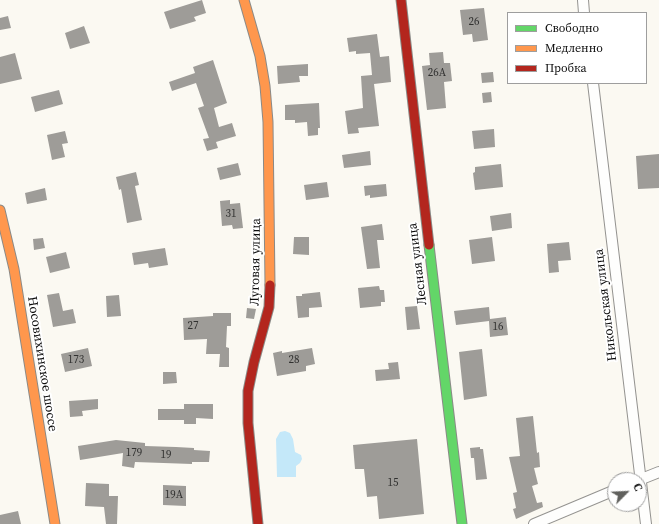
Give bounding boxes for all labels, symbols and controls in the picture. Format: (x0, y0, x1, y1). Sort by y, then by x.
legend (507, 12, 647, 84)
house number: 26 (469, 15, 479, 29)
text: Свободно (545, 20, 599, 36)
text: Медленно (545, 40, 603, 56)
text: Пробка (545, 60, 587, 76)
house number: 26А (428, 66, 446, 80)
house number: 31 (226, 207, 236, 221)
street label: Луговая улица (247, 218, 265, 306)
street label: Лесная улица (405, 222, 431, 306)
street label: Никольская улица (591, 248, 621, 362)
street label: Носовихинское шоссе (24, 295, 60, 433)
house number: 27 (188, 319, 198, 333)
house number: 16 (493, 320, 503, 334)
house number: 173 (68, 353, 84, 367)
house number: 28 (289, 353, 299, 367)
house number: 179 (126, 446, 142, 460)
house number: 19 (161, 448, 171, 462)
north arrow (607, 472, 647, 512)
house number: 15 (388, 476, 398, 490)
text: С (629, 481, 646, 493)
house number: 19А (165, 488, 183, 502)

